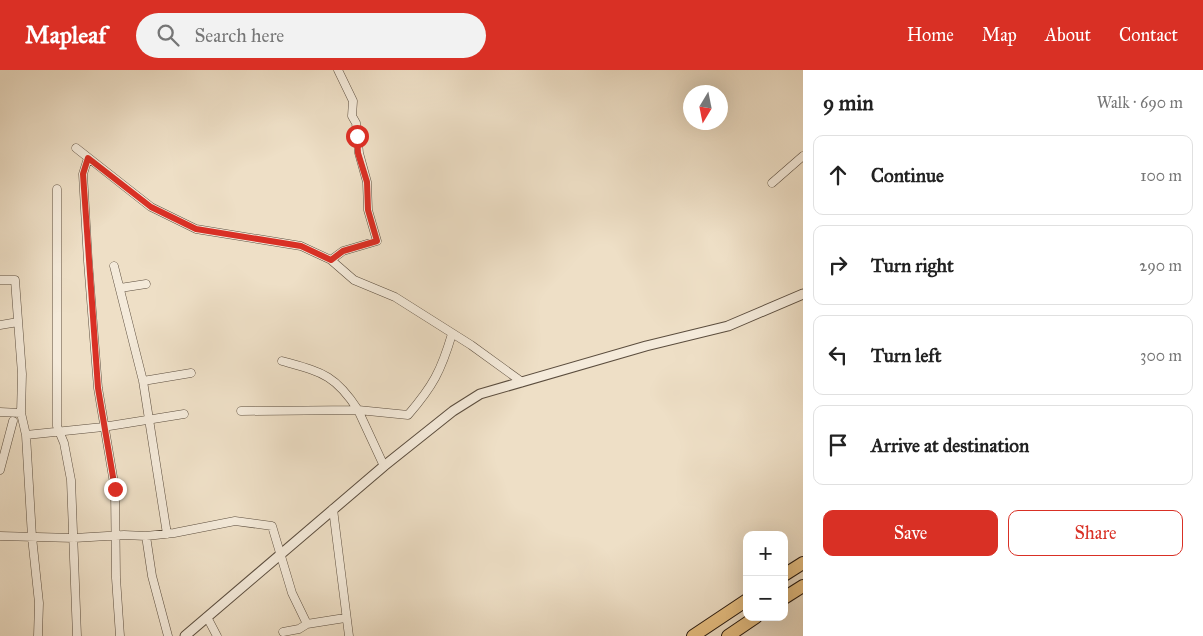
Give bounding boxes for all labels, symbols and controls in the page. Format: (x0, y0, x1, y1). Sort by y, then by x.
search box (136, 13, 486, 58)
text: Mapleaf (25, 20, 106, 50)
icon: search (154, 21, 182, 49)
text: Search here (194, 24, 284, 47)
text: Home (907, 24, 954, 46)
text: Map (982, 24, 1017, 46)
text: About (1045, 24, 1091, 46)
text: Contact (1119, 24, 1178, 46)
north arrow (683, 85, 728, 130)
text: 9 min (823, 90, 874, 116)
text: Walk · 690 m (1097, 93, 1183, 112)
route start (346, 125, 369, 148)
icon: ahead (824, 161, 852, 189)
text: Continue (871, 164, 944, 187)
text: 100 m (1140, 166, 1182, 185)
icon: right (824, 251, 852, 279)
text: Turn right (871, 254, 954, 277)
text: 290 m (1139, 256, 1182, 275)
icon: left (824, 341, 852, 369)
text: Turn left (871, 344, 941, 367)
text: 300 m (1140, 346, 1182, 365)
icon: arrive (824, 431, 852, 459)
text: Arrive at destination (871, 434, 1029, 457)
route end (104, 478, 127, 501)
button: Save (823, 510, 998, 556)
button: Share (1008, 510, 1183, 556)
map controls (743, 531, 788, 621)
button: + (743, 531, 788, 576)
button: − (743, 576, 788, 621)

